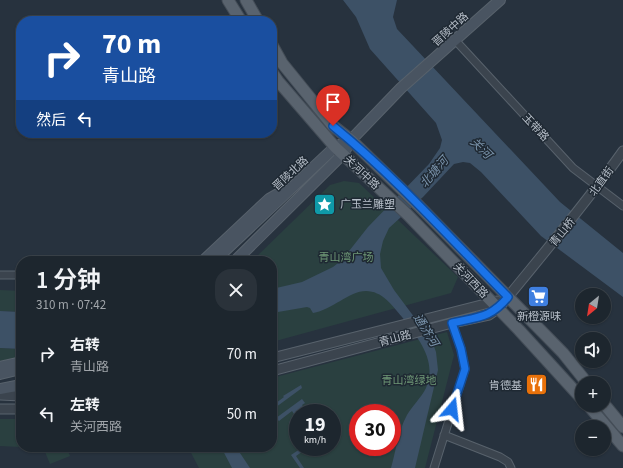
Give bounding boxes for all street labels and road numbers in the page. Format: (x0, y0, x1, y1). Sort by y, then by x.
street label: 晋陵中路 (429, 9, 472, 50)
street label: 玉带路 (519, 110, 552, 145)
street label: 关河中路 (340, 152, 383, 193)
street label: 晋陵北路 (269, 153, 312, 194)
street label: 北直街 (586, 164, 617, 199)
street label: 青山桥 (546, 215, 579, 250)
street label: 关河西路 (450, 259, 491, 301)
street label: 青山路 (377, 327, 413, 350)

